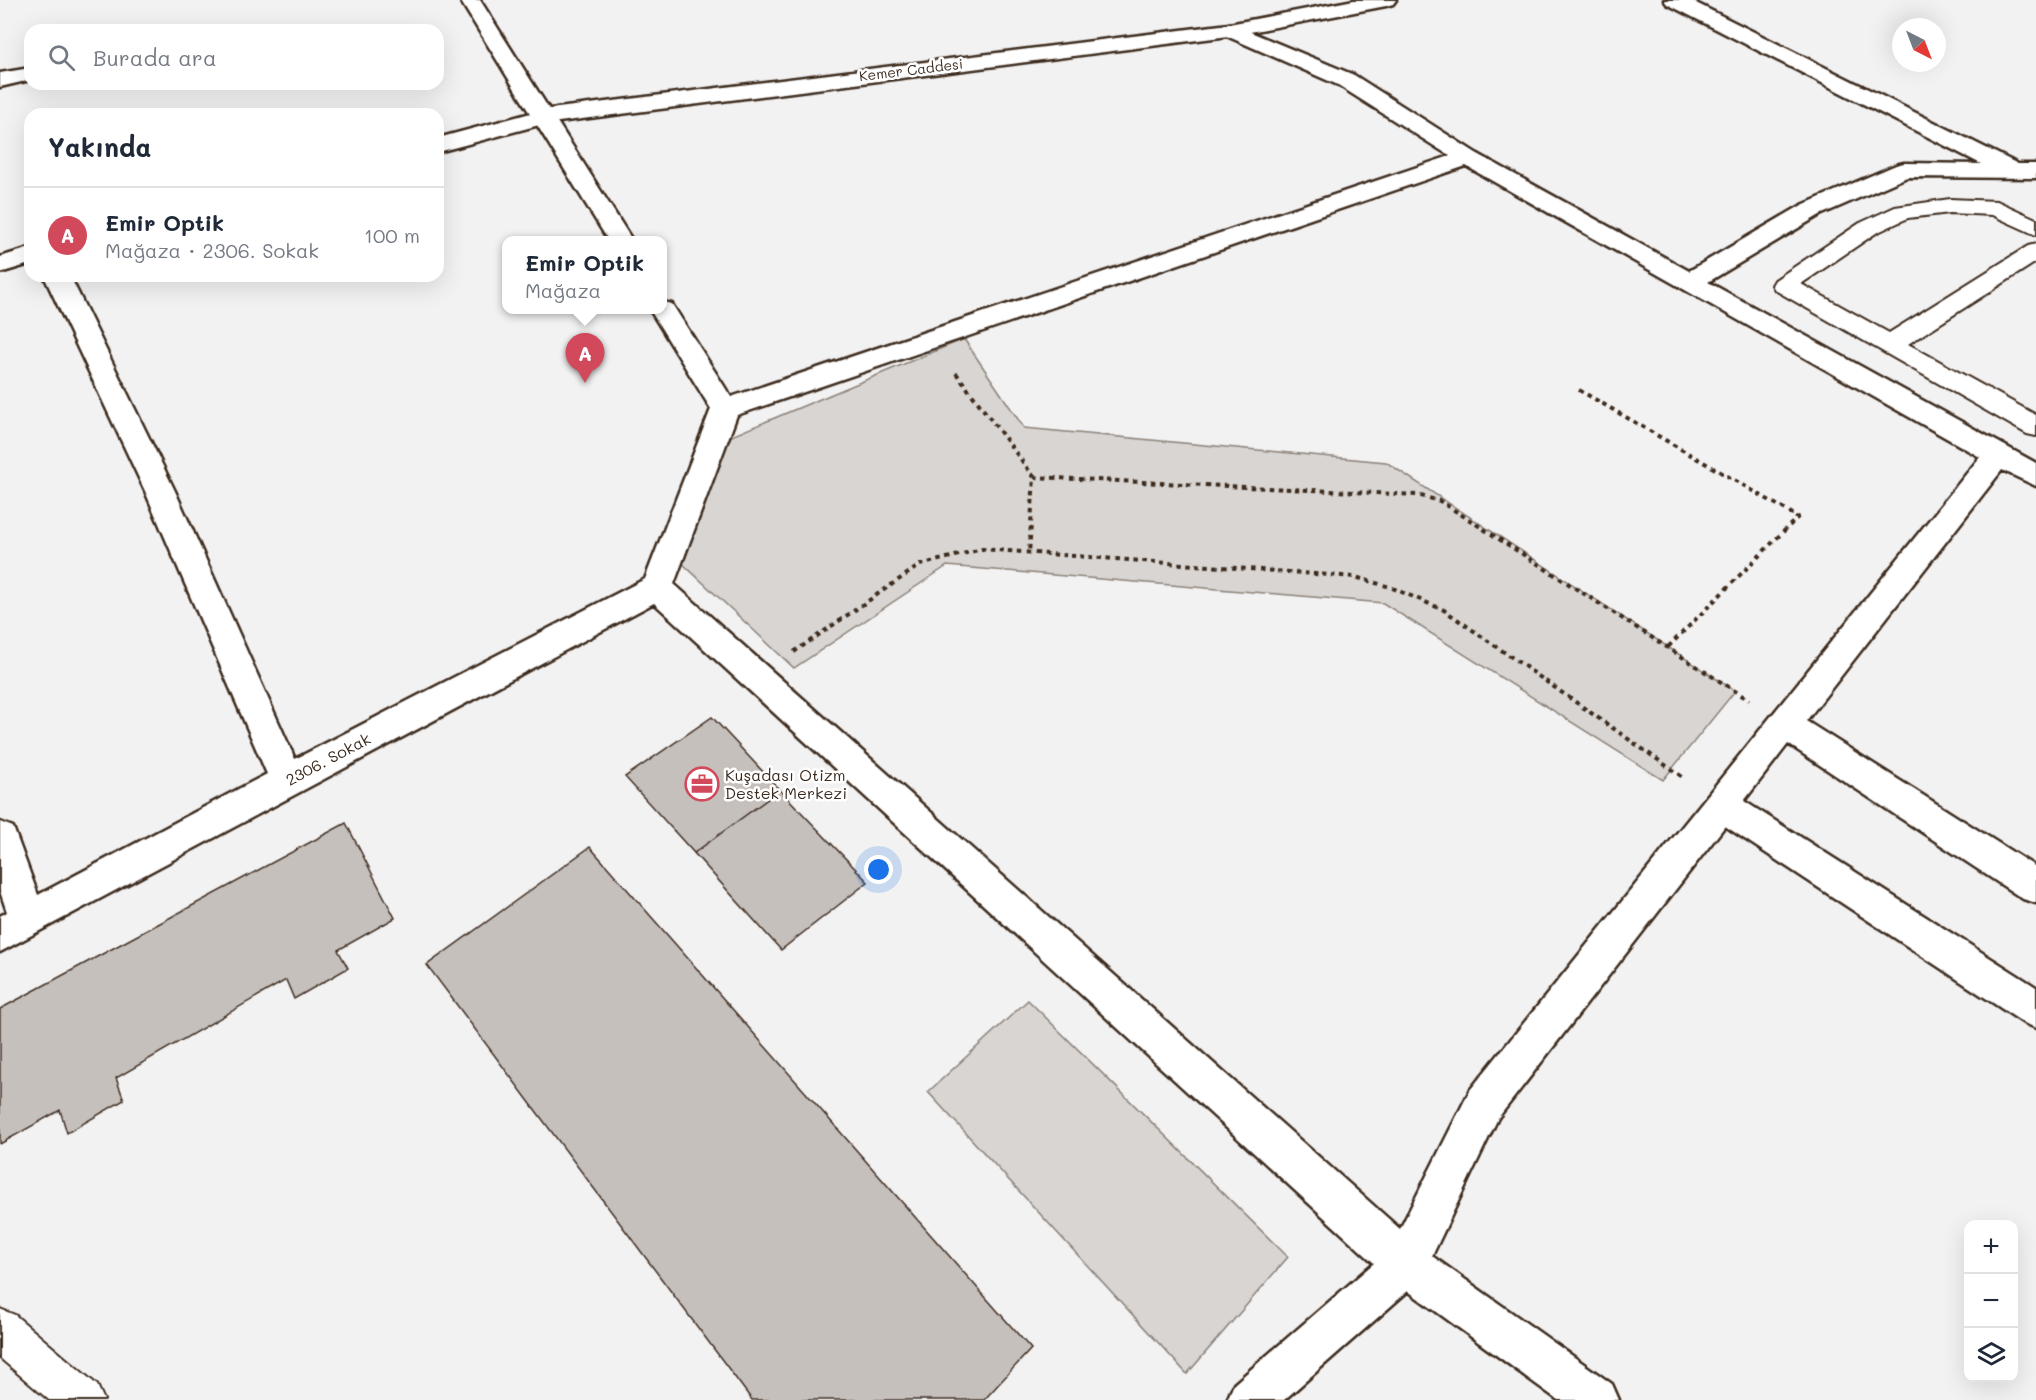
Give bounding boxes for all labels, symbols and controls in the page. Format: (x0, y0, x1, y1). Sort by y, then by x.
north arrow (1892, 18, 1946, 72)
search box (24, 24, 444, 90)
icon: search (45, 41, 78, 74)
text: Burada ara (93, 43, 217, 72)
street label: Kemer Caddesi (858, 54, 964, 85)
text: Yakında (48, 130, 151, 164)
text: Emir Optik (105, 208, 224, 237)
text: A (61, 222, 74, 248)
text: 100 m (364, 222, 420, 248)
popup (502, 236, 667, 314)
text: Mağaza · 2306. Sokak (105, 237, 319, 263)
text: Emir Optik (525, 248, 644, 277)
text: Mağaza (525, 277, 601, 303)
pin: A (566, 334, 604, 383)
street label: 2306. Sokak (282, 727, 374, 790)
place label: Kuşadası Otizm Destek Merkezi (725, 764, 847, 803)
office icon: Kuşadası Otizm Destek Merkezi (684, 766, 720, 802)
your location (864, 855, 893, 884)
map controls (1964, 1220, 2018, 1382)
button: + (1964, 1220, 2018, 1274)
button: − (1964, 1274, 2018, 1328)
button: layers (1964, 1328, 2018, 1382)

